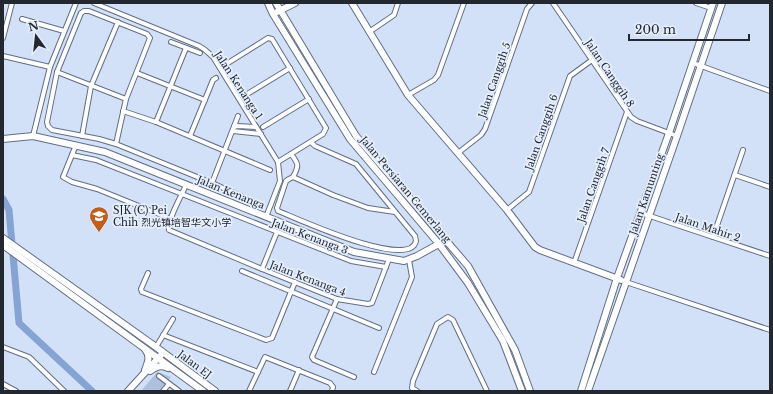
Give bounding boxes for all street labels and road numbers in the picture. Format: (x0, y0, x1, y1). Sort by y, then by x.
street label: Jalan Canggih 8 (581, 35, 637, 110)
street label: Jalan Canggih 5 (475, 40, 514, 122)
street label: Jalan Kenanga 1 (211, 47, 266, 122)
street label: Jalan Canggih 6 (522, 92, 561, 174)
street label: Jalan Persiaran Cemerlang (356, 132, 455, 246)
street label: Jalan Canggih 7 (574, 145, 613, 226)
street label: Jalan Kamunting (626, 151, 667, 239)
street label: Jalan Kenanga (193, 172, 267, 212)
street label: Jalan Mahir 2 (672, 210, 742, 245)
street label: Jalan Kenanga 3 (268, 215, 350, 257)
street label: Jalan Kenanga 4 (266, 257, 348, 299)
street label: Jalan EJ (174, 346, 214, 381)

